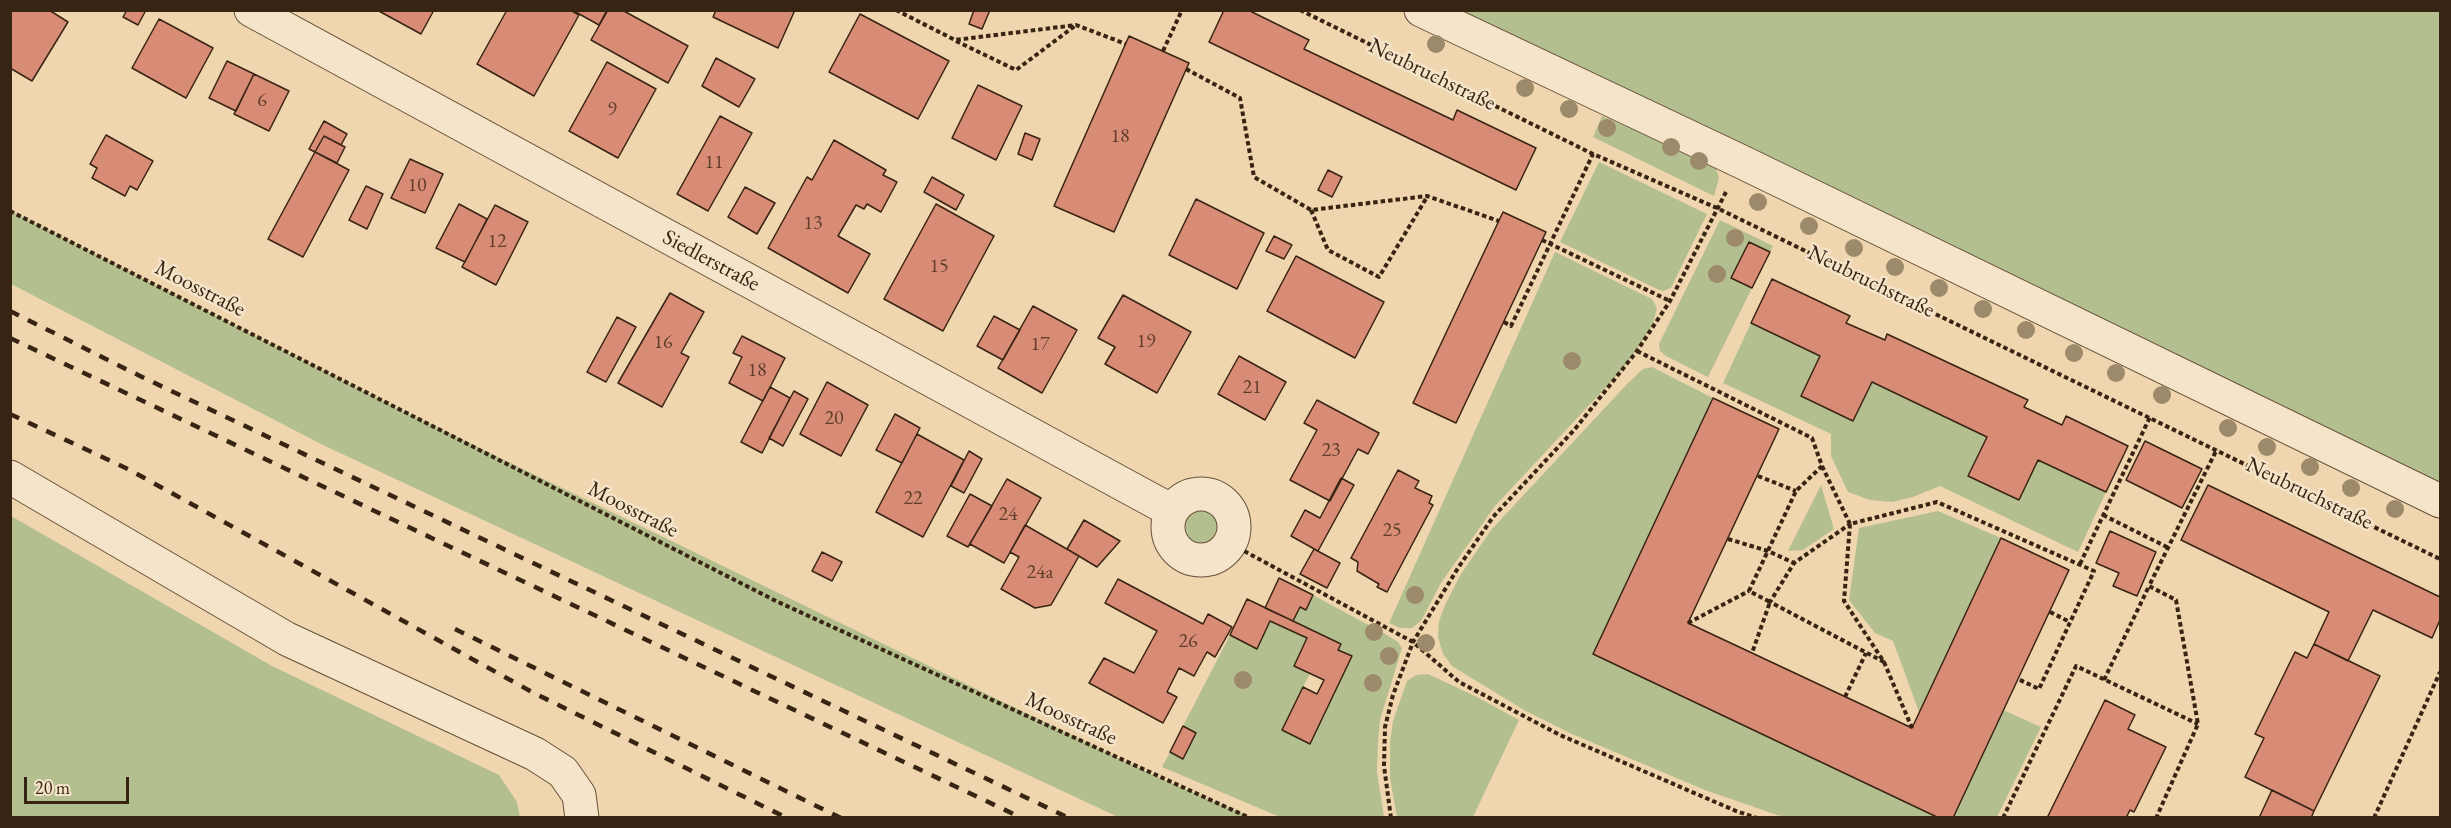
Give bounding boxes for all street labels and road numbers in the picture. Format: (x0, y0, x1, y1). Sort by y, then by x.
street label: Neubruchstraße (1364, 33, 1500, 117)
street label: Siedlerstraße (658, 224, 764, 298)
street label: Neubruchstraße (1803, 240, 1939, 324)
street label: Moosstraße (150, 255, 250, 323)
street label: Neubruchstraße (2241, 452, 2377, 536)
street label: Moosstraße (583, 476, 683, 544)
street label: Moosstraße (1021, 686, 1121, 752)

